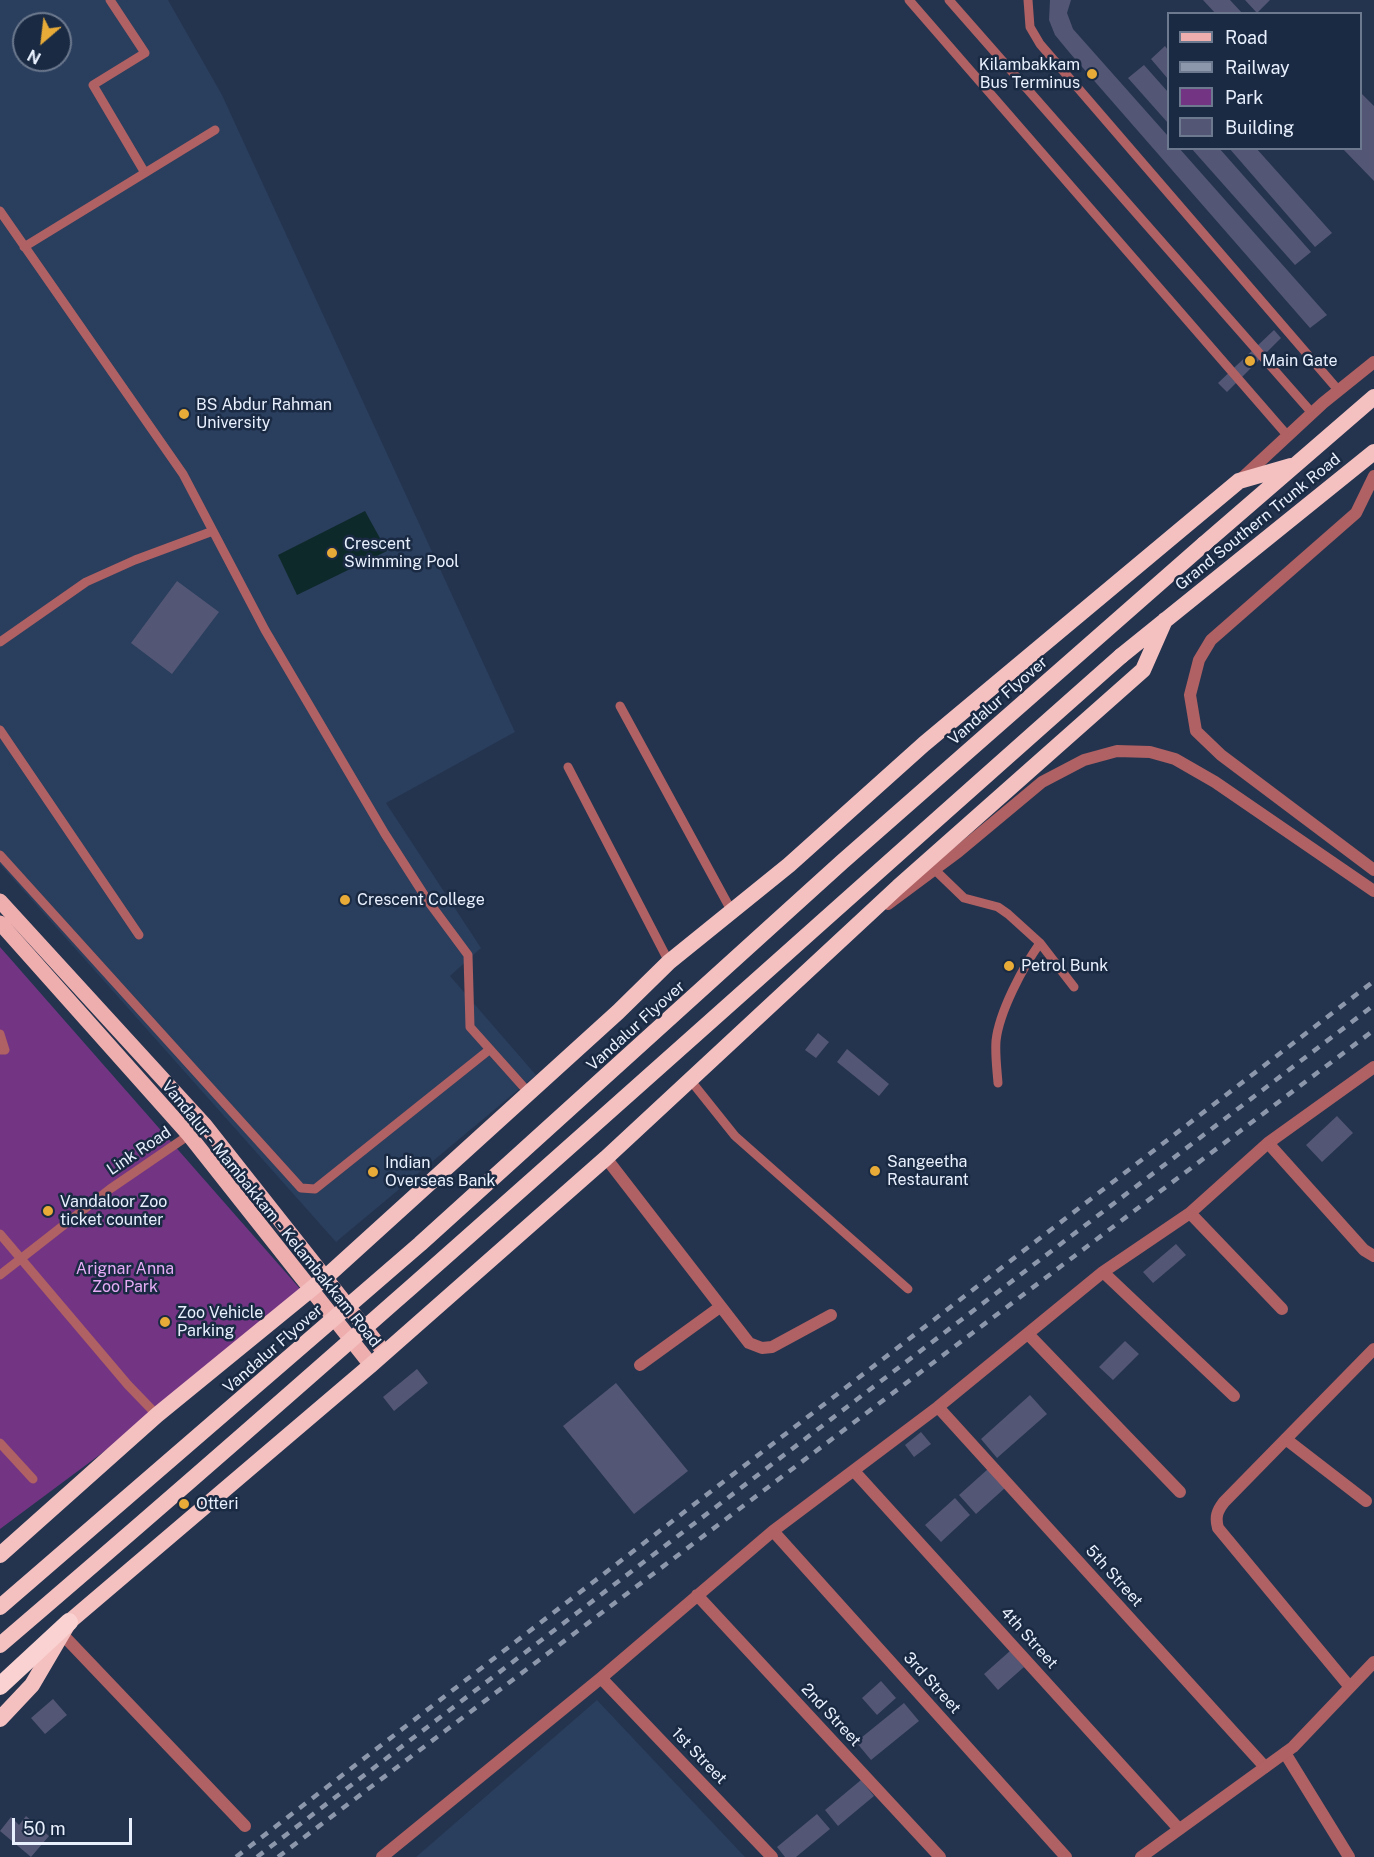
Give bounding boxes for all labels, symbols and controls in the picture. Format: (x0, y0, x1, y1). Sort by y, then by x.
north arrow (12, 12, 72, 72)
legend (1167, 12, 1362, 150)
text: Road (1225, 27, 1268, 48)
text: N (24, 45, 44, 68)
place label: Kilambakkam Bus Terminus (979, 55, 1080, 93)
text: Railway (1225, 57, 1290, 78)
marker: Kilambakkam Bus Terminus (1085, 67, 1099, 81)
text: Park (1225, 87, 1263, 108)
text: Building (1225, 117, 1294, 138)
place label: Main Gate (1262, 351, 1337, 371)
marker: Main Gate (1243, 354, 1257, 368)
place label: BS Abdur Rahman University (196, 395, 332, 433)
marker: BS Abdur Rahman University (177, 407, 191, 421)
street label: Grand Southern Trunk Road (1172, 449, 1344, 595)
place label: Crescent Swimming Pool (344, 534, 459, 572)
marker: Crescent Swimming Pool (325, 546, 339, 560)
street label: Vandalur Flyover (944, 653, 1052, 749)
place label: Crescent College (357, 890, 485, 910)
marker: Crescent College (338, 893, 352, 907)
place label: Petrol Bunk (1021, 956, 1108, 976)
marker: Petrol Bunk (1002, 959, 1016, 973)
street label: Vandalur Flyover (583, 977, 689, 1075)
street label: Vandalur - Mambakkam - Kelambakkam Road (157, 1077, 385, 1351)
street label: Link Road (103, 1123, 175, 1179)
place label: Sangeetha Restaurant (887, 1152, 969, 1190)
place label: Indian Overseas Bank (385, 1153, 496, 1191)
marker: Sangeetha Restaurant (868, 1164, 882, 1178)
marker: Indian Overseas Bank (366, 1165, 380, 1179)
place label: Vandaloor Zoo ticket counter (60, 1192, 167, 1230)
marker: Vandaloor Zoo ticket counter (41, 1204, 55, 1218)
park label: Arignar Anna Zoo Park (76, 1259, 174, 1297)
street label: Vandalur Flyover (219, 1301, 327, 1397)
place label: Zoo Vehicle Parking (177, 1303, 263, 1341)
marker: Zoo Vehicle Parking (158, 1315, 172, 1329)
place label: Otteri (196, 1494, 238, 1514)
marker: Otteri (177, 1497, 191, 1511)
street label: 5th Street (1081, 1541, 1147, 1611)
street label: 4th Street (996, 1603, 1062, 1673)
street label: 3rd Street (899, 1648, 965, 1718)
street label: 2nd Street (797, 1680, 865, 1750)
street label: 1st Street (667, 1724, 731, 1788)
scale bar (15, 1806, 135, 1844)
text: 50 m (23, 1818, 66, 1839)

